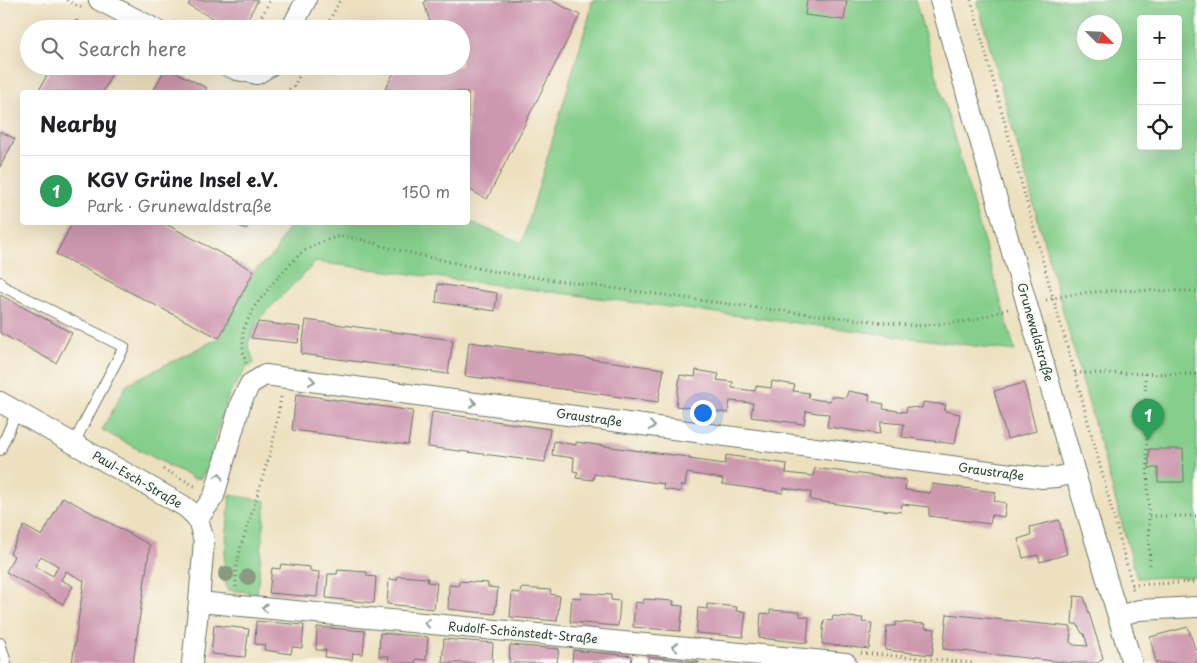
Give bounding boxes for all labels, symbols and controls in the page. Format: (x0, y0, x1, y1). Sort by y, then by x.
north arrow (1077, 15, 1122, 60)
map controls (1137, 15, 1182, 150)
button: + (1137, 15, 1182, 60)
search box (20, 20, 470, 75)
icon: search (38, 34, 66, 62)
text: Search here (78, 34, 187, 62)
button: − (1137, 60, 1182, 105)
button: locate (1137, 105, 1182, 150)
text: Nearby (40, 107, 117, 139)
text: KGV Grüne Insel e.V. (87, 165, 278, 193)
text: 1 (52, 179, 60, 203)
text: 150 m (402, 179, 450, 203)
text: Park · Grunewaldstraße (87, 193, 272, 217)
street label: Grunewaldstraße (1013, 280, 1059, 383)
one-way arrow (309, 375, 317, 386)
one-way arrow (469, 397, 478, 407)
pin: 1 (1132, 399, 1164, 440)
your location (690, 400, 716, 426)
street label: Graustraße (555, 403, 623, 431)
one-way arrow (648, 420, 656, 431)
street label: Paul-Esch-Straße (89, 446, 186, 512)
street label: Graustraße (957, 457, 1025, 485)
one-way arrow (214, 472, 224, 481)
one-way arrow (260, 603, 268, 614)
street label: Rudolf-Schönstedt-Straße (448, 616, 599, 648)
one-way arrow (422, 618, 430, 629)
one-way arrow (671, 642, 679, 653)

